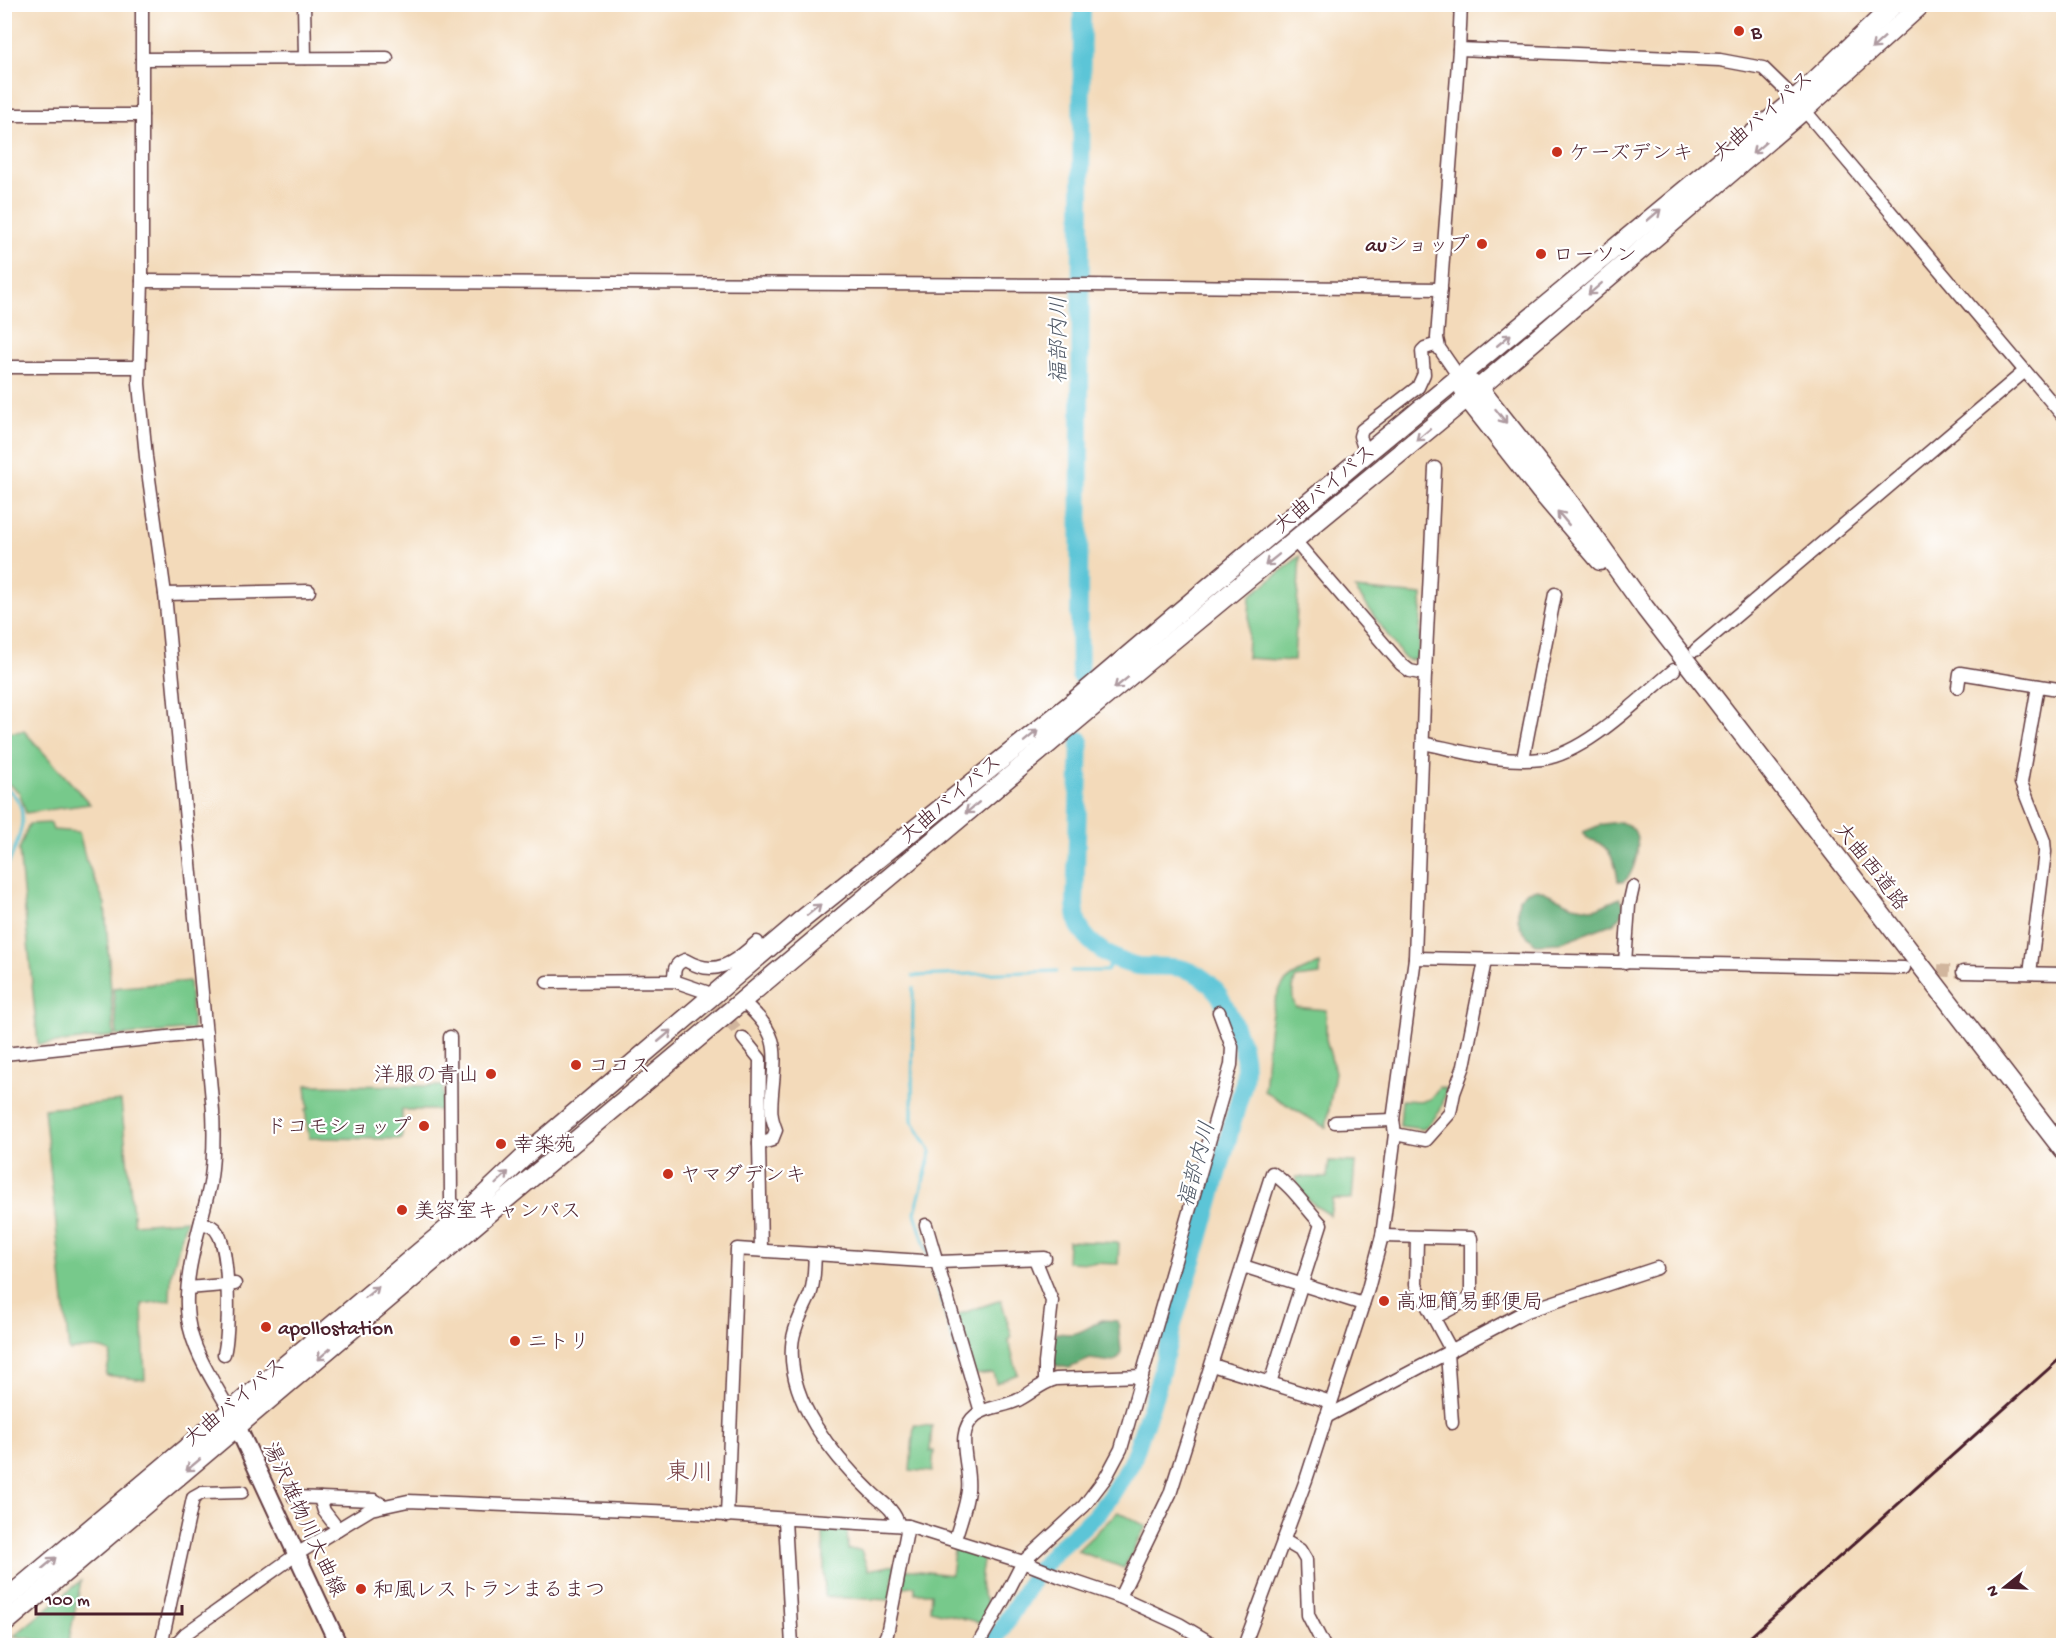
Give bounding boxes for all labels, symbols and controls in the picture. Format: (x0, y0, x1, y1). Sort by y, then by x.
place label: B (1750, 22, 1763, 47)
marker: B (1732, 24, 1746, 38)
one-way arrow (1871, 36, 1886, 50)
street label: 大曲バイパス (1708, 66, 1820, 168)
one-way arrow (1752, 141, 1767, 155)
place label: ケーズデンキ (1569, 142, 1693, 168)
marker: ケーズデンキ (1550, 145, 1564, 159)
one-way arrow (1646, 208, 1661, 222)
place label: auショップ (1365, 234, 1470, 260)
marker: auショップ (1475, 237, 1489, 251)
place label: ローソン (1553, 245, 1637, 270)
marker: ローソン (1534, 247, 1548, 261)
one-way arrow (1588, 282, 1603, 296)
water label: 福部内川 (1047, 296, 1074, 384)
one-way arrow (1496, 333, 1512, 346)
one-way arrow (1495, 408, 1508, 424)
one-way arrow (1415, 429, 1431, 442)
street label: 大曲バイパス (1269, 440, 1382, 541)
one-way arrow (1556, 511, 1570, 526)
one-way arrow (1264, 553, 1280, 566)
one-way arrow (1114, 676, 1130, 689)
one-way arrow (1023, 729, 1039, 742)
street label: 大曲バイパス (895, 750, 1008, 851)
one-way arrow (964, 802, 980, 815)
street label: 大曲西道路 (1827, 818, 1912, 917)
one-way arrow (805, 904, 821, 917)
one-way arrow (657, 1029, 672, 1043)
place label: ココス (588, 1056, 651, 1081)
marker: ココス (569, 1058, 583, 1072)
place label: 洋服の青山 (374, 1064, 479, 1090)
marker: 洋服の青山 (484, 1067, 498, 1081)
place label: ドコモショップ (266, 1116, 412, 1142)
marker: ドコモショップ (417, 1119, 431, 1133)
water label: 福部内川 (1174, 1119, 1223, 1211)
place label: 幸楽苑 (513, 1133, 576, 1160)
marker: 幸楽苑 (494, 1137, 508, 1151)
place label: ヤマダデンキ (680, 1164, 806, 1190)
marker: ヤマダデンキ (661, 1167, 675, 1181)
one-way arrow (494, 1171, 509, 1185)
place label: 美容室キャンパス (414, 1199, 581, 1226)
marker: 美容室キャンパス (395, 1203, 409, 1217)
one-way arrow (364, 1285, 379, 1299)
place label: 高畑簡易郵便局 (1396, 1290, 1543, 1317)
marker: 高畑簡易郵便局 (1377, 1294, 1391, 1308)
place label: apollostation (278, 1318, 393, 1343)
marker: apollostation (259, 1320, 273, 1334)
place label: ニトリ (527, 1332, 590, 1357)
marker: ニトリ (508, 1334, 522, 1348)
one-way arrow (316, 1348, 332, 1361)
street label: 大曲バイパス (179, 1353, 292, 1454)
street label: 湯沢雄物川大曲線 (255, 1439, 350, 1602)
one-way arrow (185, 1458, 201, 1471)
district label: 東川 (666, 1459, 714, 1489)
one-way arrow (41, 1556, 56, 1570)
north arrow (1975, 1557, 2035, 1617)
scale bar (36, 1578, 182, 1616)
place label: 和風レストランまるまつ (373, 1579, 606, 1605)
marker: 和風レストランまるまつ (354, 1582, 368, 1596)
text: N (1983, 1582, 2005, 1598)
text: 100 m (44, 1591, 90, 1612)

